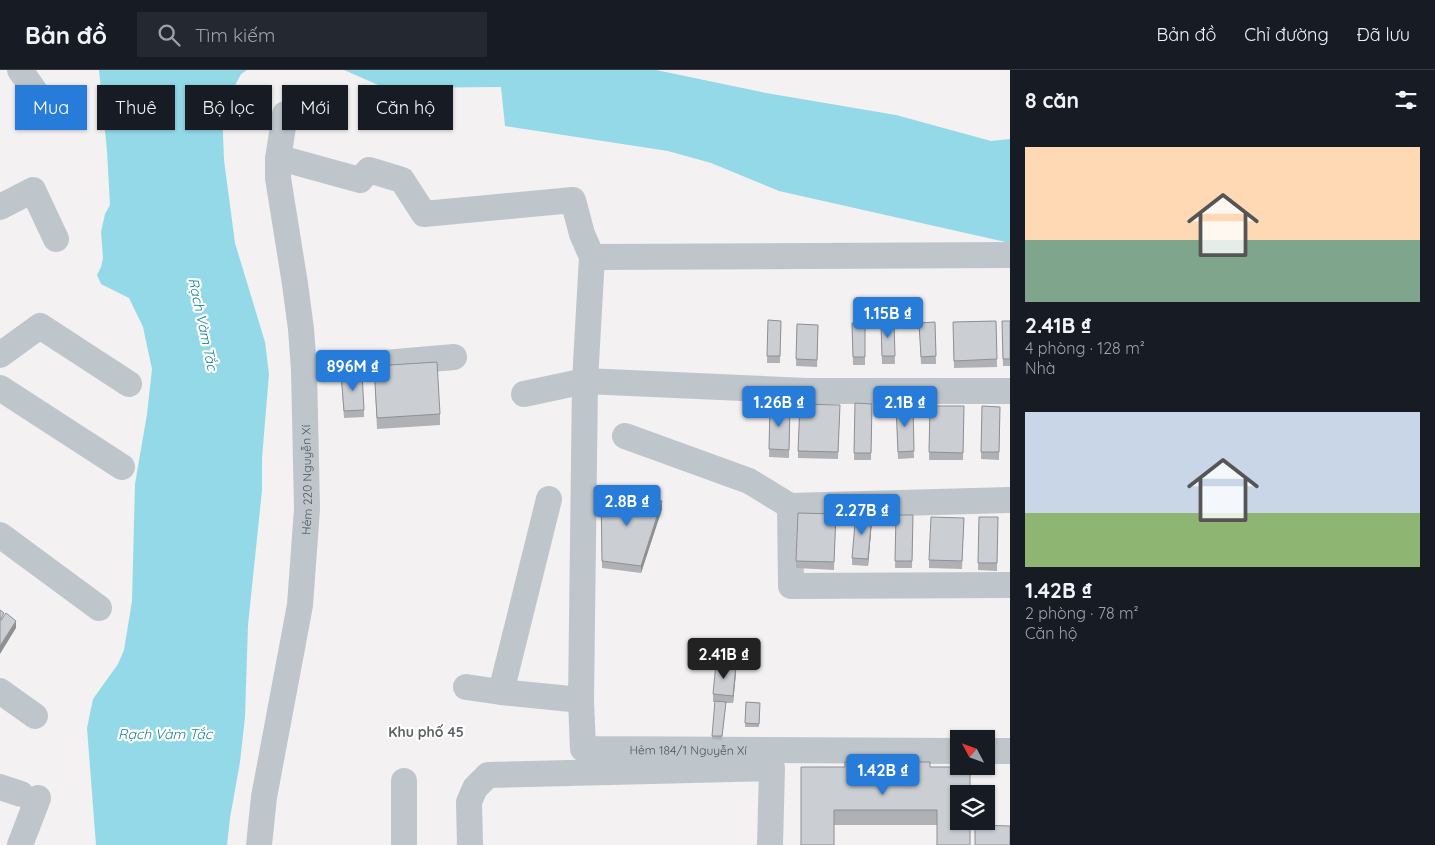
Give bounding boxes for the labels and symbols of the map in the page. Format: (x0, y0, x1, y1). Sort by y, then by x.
water label: Rạch Vàm Tắc (184, 276, 222, 374)
pin: 1.15B ₫ (842, 296, 934, 339)
pin: 896M ₫ (312, 350, 394, 392)
pin: 1.26B ₫ (733, 386, 825, 428)
pin: 2.1B ₫ (864, 386, 946, 428)
street label: Hẻm 220 Nguyễn Xí (298, 424, 315, 535)
pin: 2.8B ₫ (586, 484, 668, 527)
pin: 2.27B ₫ (816, 494, 908, 536)
pin: 2.41B ₫ (678, 638, 770, 680)
district label: Khu phố 45 (388, 723, 464, 741)
water label: Rạch Vàm Tắc (118, 725, 214, 743)
north arrow (950, 730, 995, 775)
street label: Hẻm 184/1 Nguyễn Xí (629, 742, 747, 757)
pin: 1.42B ₫ (837, 754, 929, 796)

